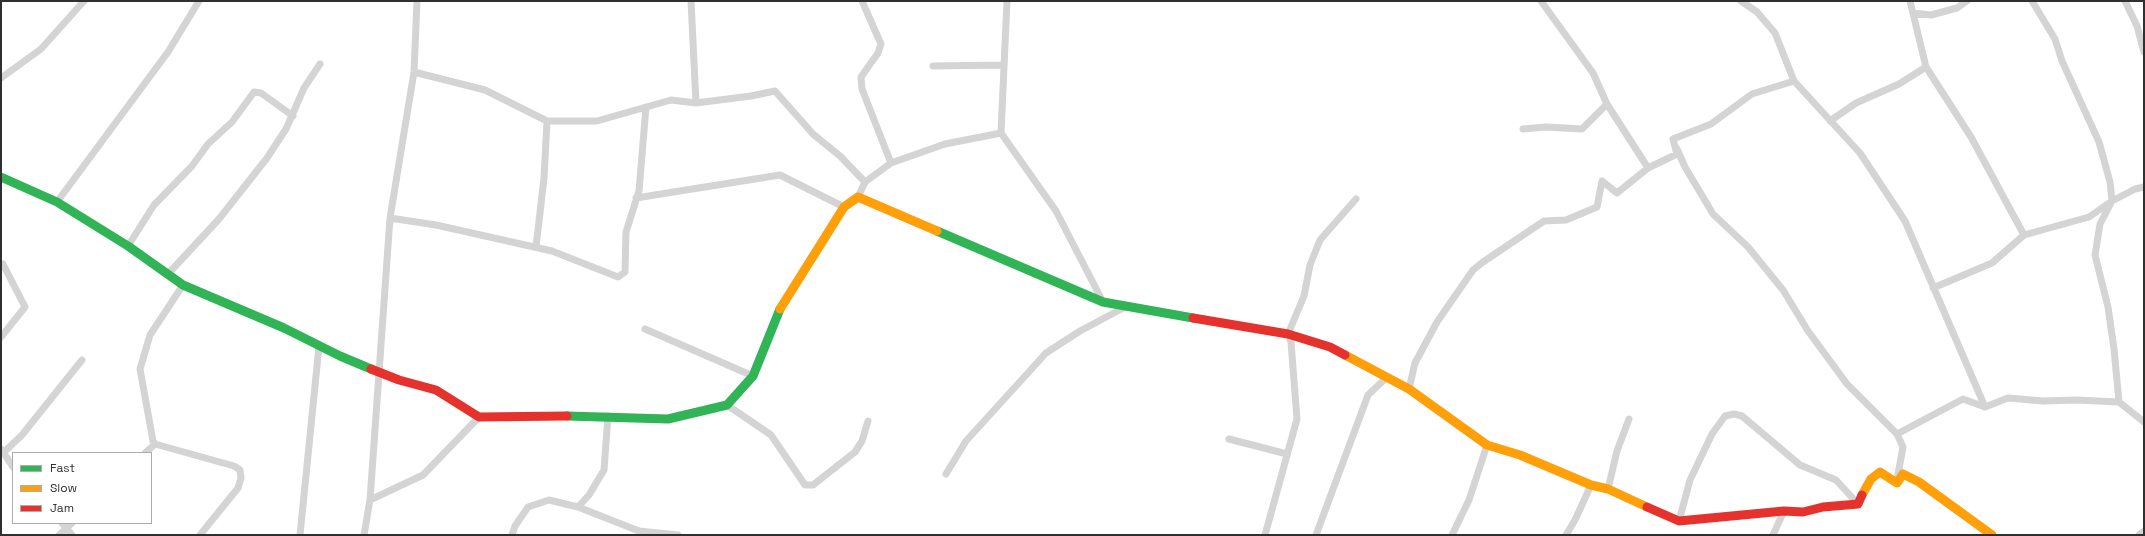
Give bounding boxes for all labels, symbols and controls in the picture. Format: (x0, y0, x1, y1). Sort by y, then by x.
legend (12, 452, 152, 524)
text: Fast (50, 460, 75, 476)
text: Slow (50, 480, 77, 496)
text: Jam (50, 500, 74, 516)

